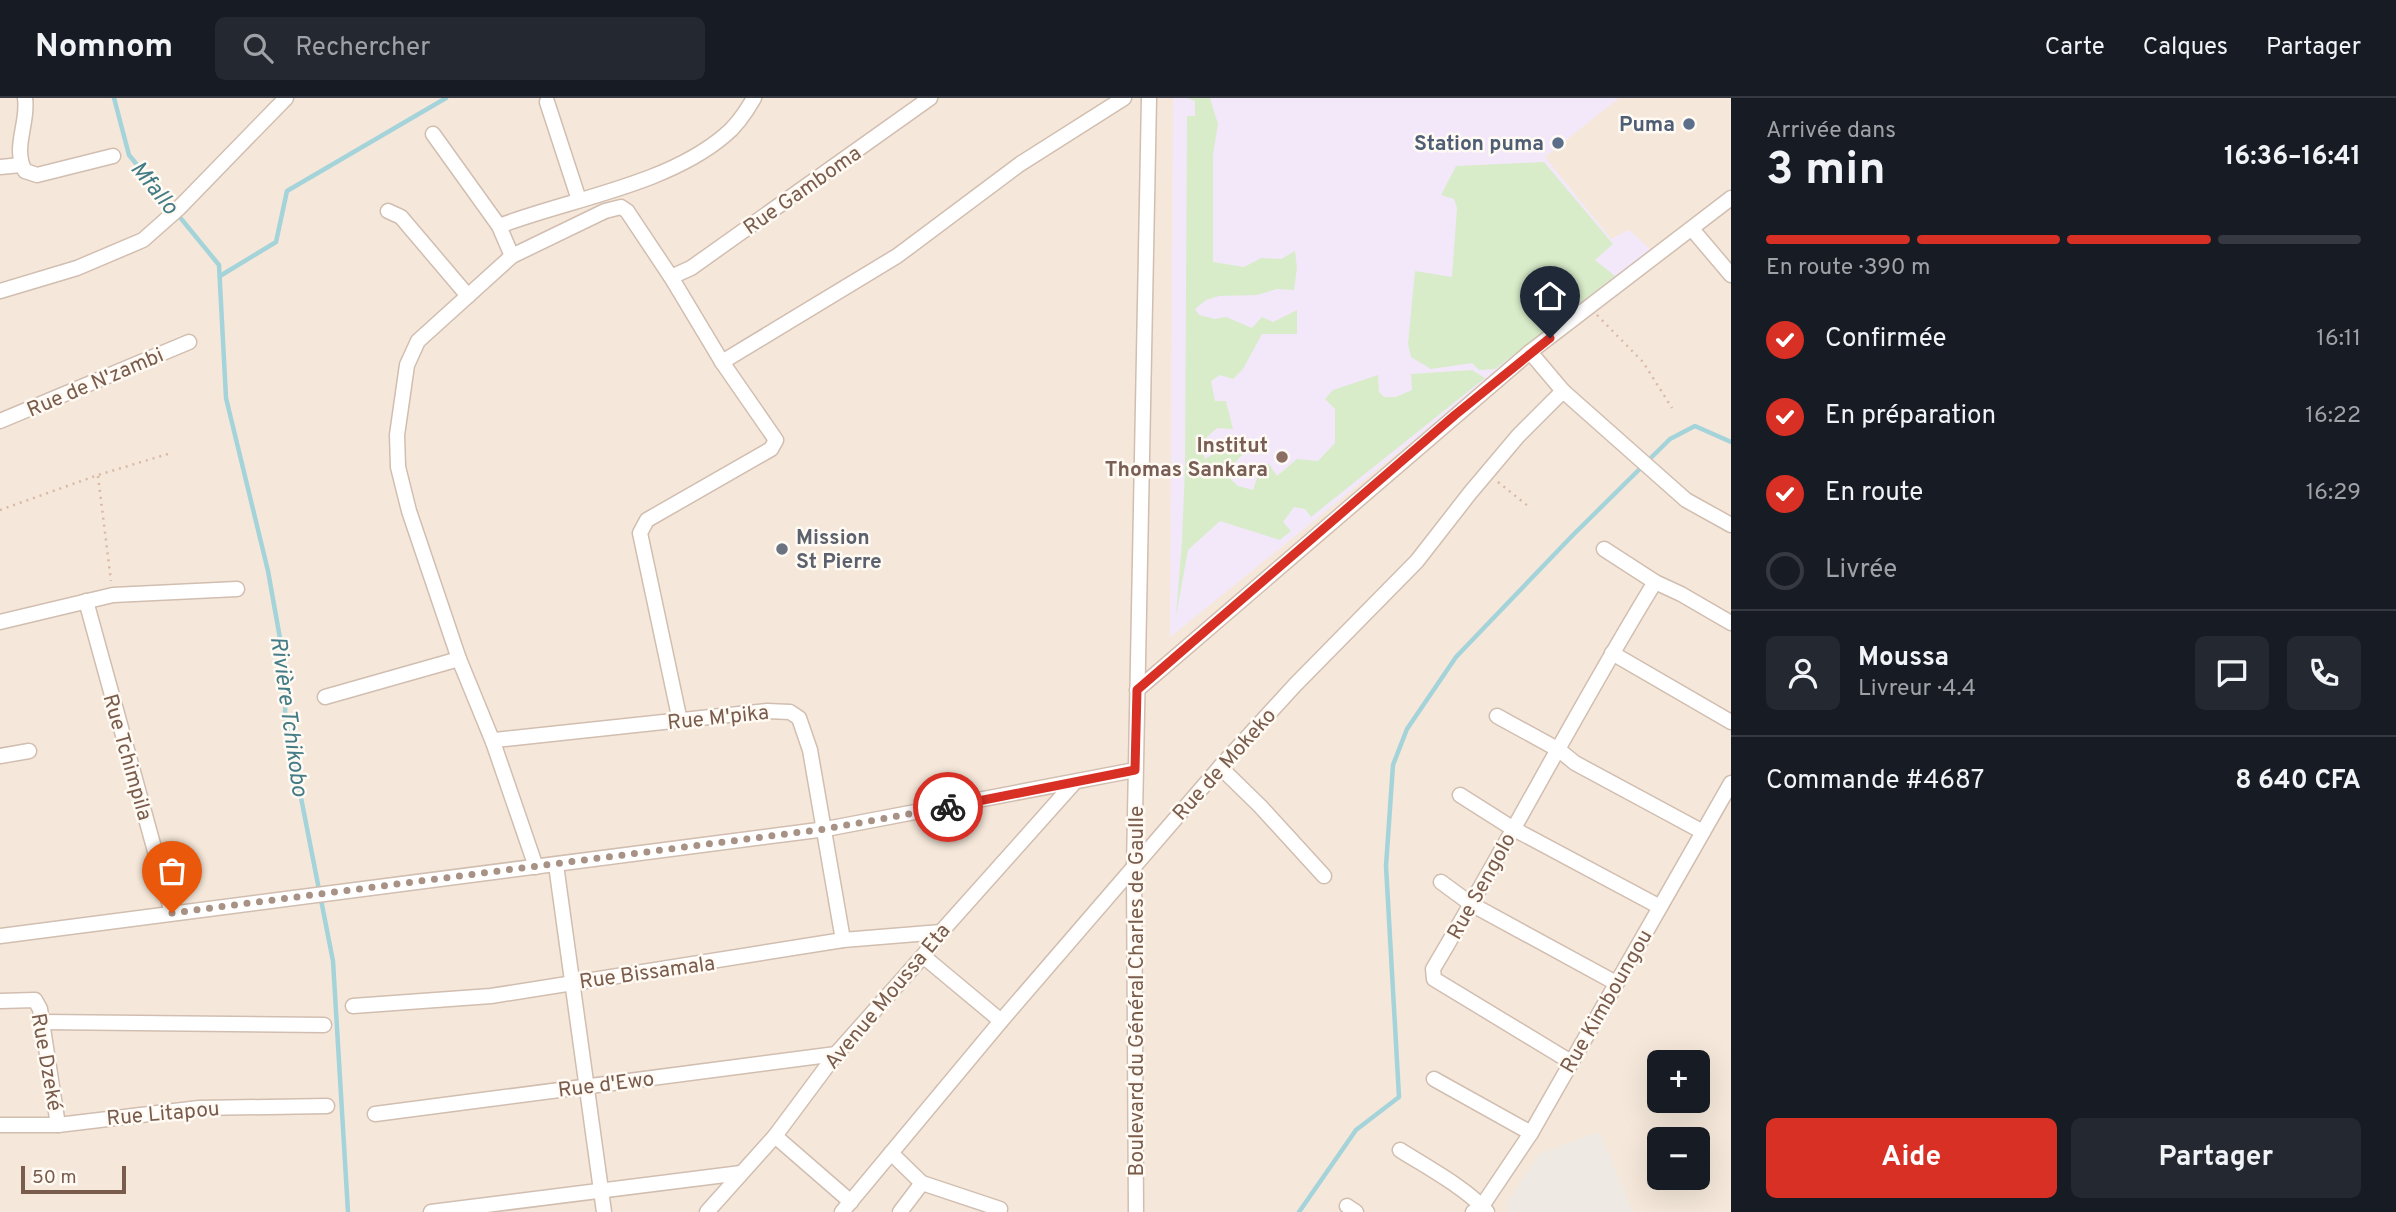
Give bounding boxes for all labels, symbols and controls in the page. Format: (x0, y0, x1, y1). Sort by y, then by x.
search box (215, 17, 705, 80)
text: Nomnom (35, 27, 173, 69)
icon: search (239, 29, 277, 67)
text: Rechercher (295, 32, 430, 65)
text: Carte (2045, 33, 2105, 63)
text: Calques (2143, 33, 2228, 63)
text: Partager (2266, 33, 2361, 63)
place label: Puma (1619, 112, 1675, 139)
marker: Puma (1681, 116, 1697, 132)
text: Arrivée dans (1766, 117, 1896, 146)
place label: Station puma (1414, 131, 1544, 158)
marker: Station puma (1550, 135, 1566, 151)
street label: Rue Gamboma (739, 141, 867, 242)
text: 16:36–16:41 (2224, 141, 2361, 174)
text: 3 min (1766, 142, 1886, 201)
water label: Mfallo (123, 156, 184, 222)
text: En route · 390 m (1766, 254, 1930, 283)
pin (1520, 266, 1580, 338)
icon: home (1531, 277, 1569, 315)
icon: check (1766, 321, 1804, 359)
text: Confirmée (1825, 323, 1947, 356)
text: 16:11 (2316, 325, 2361, 354)
street label: Rue de N'zambi (23, 342, 168, 424)
icon: check (1766, 398, 1804, 436)
text: En préparation (1825, 400, 1996, 433)
text: 16:22 (2305, 402, 2361, 431)
place label: Institut Thomas Sankara (1105, 433, 1268, 484)
marker: Institut Thomas Sankara (1274, 449, 1290, 465)
icon: check (1766, 475, 1804, 513)
text: En route (1825, 477, 1923, 510)
text: 16:29 (2306, 479, 2361, 508)
place label: Mission St Pierre (796, 525, 882, 576)
marker: Mission St Pierre (774, 541, 790, 557)
text: Livrée (1825, 554, 1897, 587)
water label: Rivière Tchikobo (262, 634, 313, 799)
button: person (1766, 636, 1840, 710)
button: chat (2195, 636, 2269, 710)
button: phone (2287, 636, 2361, 710)
text: Moussa (1858, 642, 1949, 675)
text: Livreur · 4.4 (1858, 675, 1976, 704)
street label: Rue Tchimpila (96, 691, 158, 824)
street label: Rue M'pika (666, 700, 770, 737)
street label: Rue de Mokeko (1167, 703, 1283, 827)
text: Commande #4687 (1766, 765, 1984, 798)
text: 8 640 CFA (2235, 765, 2361, 798)
courier (913, 772, 983, 842)
icon: bike (929, 788, 967, 826)
street label: Boulevard du Général Charles de Gaulle (1124, 806, 1151, 1176)
street label: Rue Sengolo (1442, 829, 1523, 945)
pin (142, 841, 202, 913)
icon: bag (153, 852, 191, 890)
street label: Avenue Moussa Eta (819, 918, 957, 1075)
street label: Rue Kimboungou (1555, 925, 1659, 1079)
street label: Rue Bissamala (577, 951, 717, 996)
street label: Rue Dzeké (24, 1011, 67, 1113)
map controls (1647, 1050, 1710, 1190)
button: + (1647, 1050, 1710, 1113)
street label: Rue d'Ewo (556, 1066, 656, 1105)
street label: Rue Litapou (105, 1096, 221, 1133)
button: Aide (1766, 1118, 2057, 1198)
button: Partager (2071, 1118, 2361, 1198)
button: − (1647, 1127, 1710, 1190)
scale bar (21, 1163, 126, 1195)
text: 50 m (32, 1166, 77, 1190)

